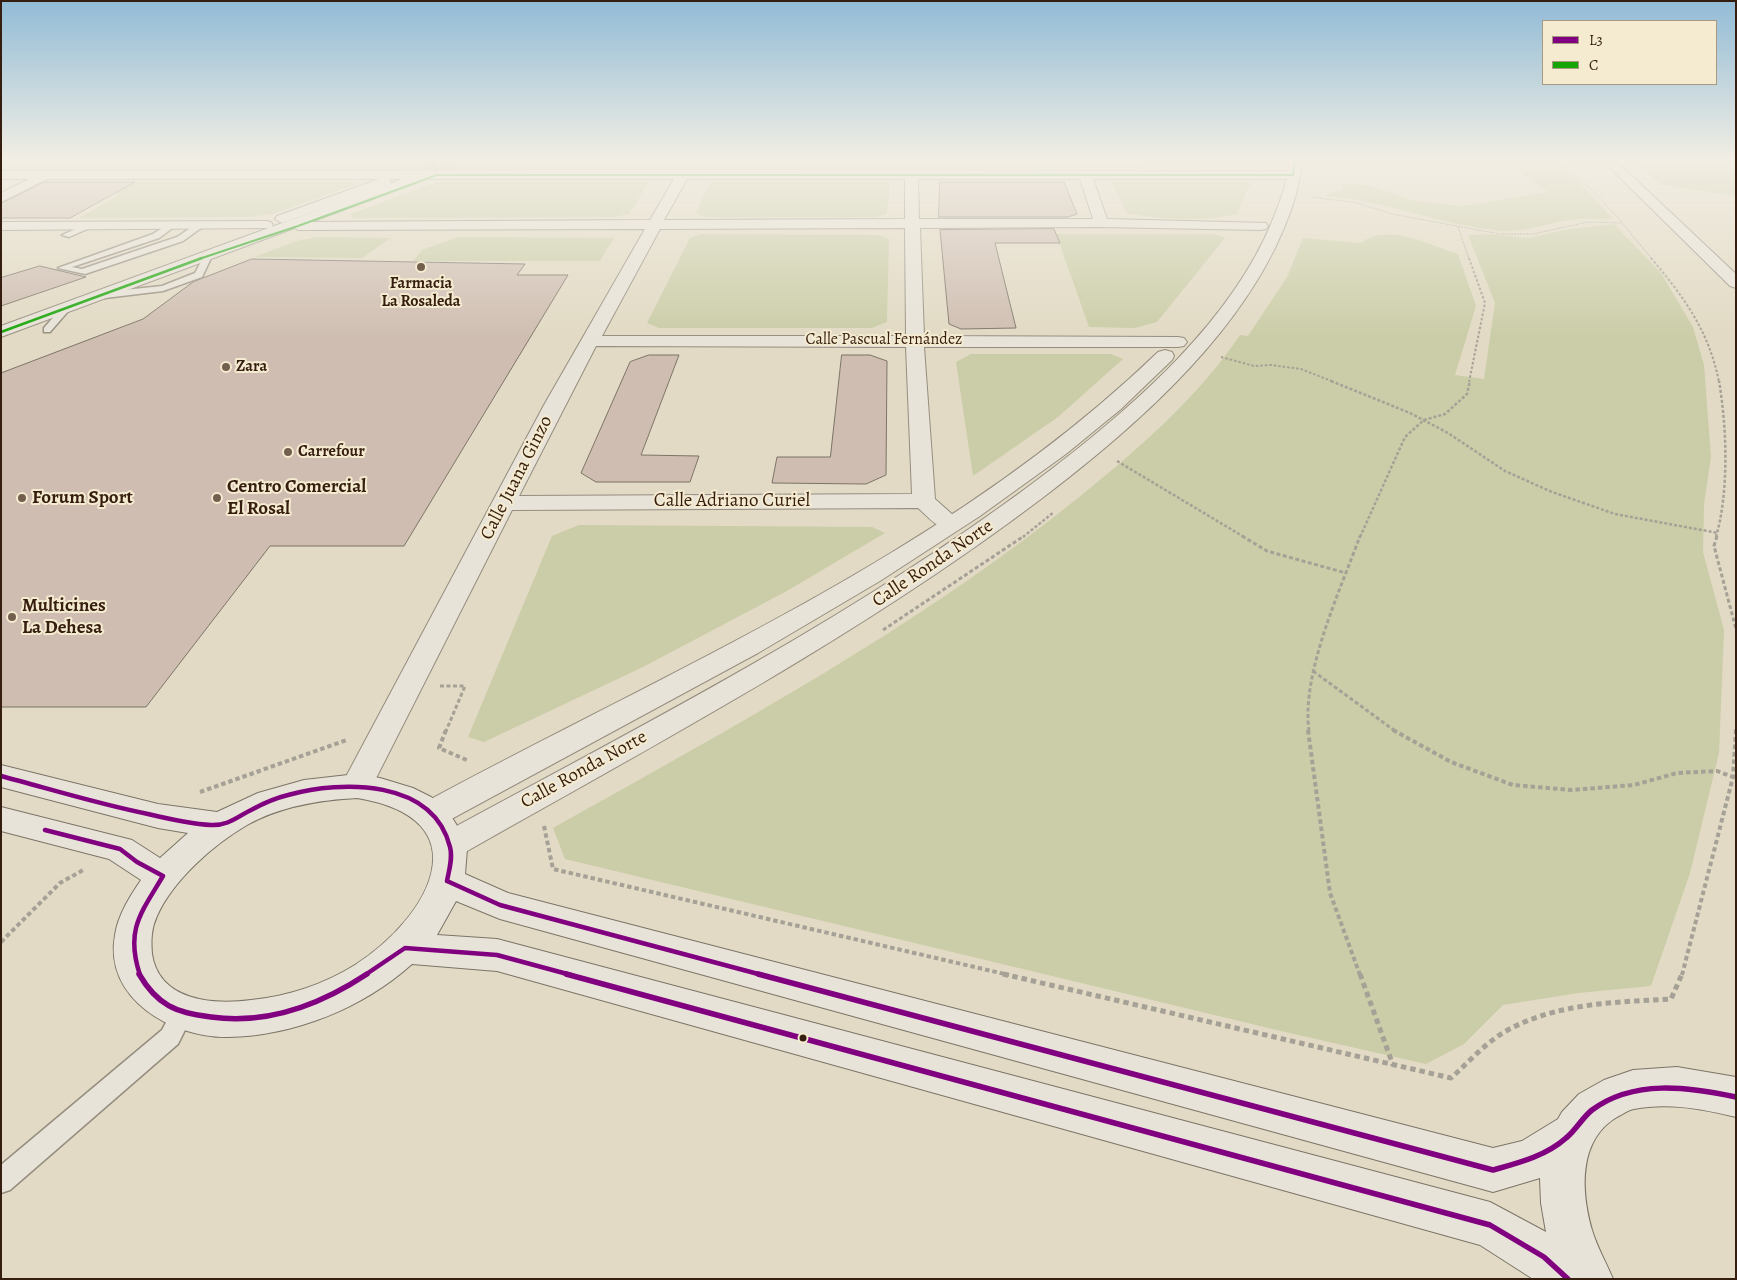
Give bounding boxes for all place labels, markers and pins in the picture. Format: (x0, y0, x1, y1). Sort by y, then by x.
marker: Farmacia La Rosaleda (415, 261, 427, 273)
place label: Farmacia La Rosaleda (381, 274, 461, 312)
place label: Zara (236, 357, 267, 377)
marker: Zara (220, 361, 232, 373)
place label: Carrefour (298, 442, 365, 462)
marker: Carrefour (282, 446, 294, 458)
place label: Centro Comercial El Rosal (227, 476, 366, 520)
place label: Forum Sport (32, 487, 133, 509)
marker: Forum Sport (16, 492, 28, 504)
marker: Centro Comercial El Rosal (211, 492, 223, 504)
place label: Multicines La Dehesa (22, 595, 106, 639)
marker: Multicines La Dehesa (6, 611, 18, 623)
unlabelled marker (798, 1033, 808, 1043)

